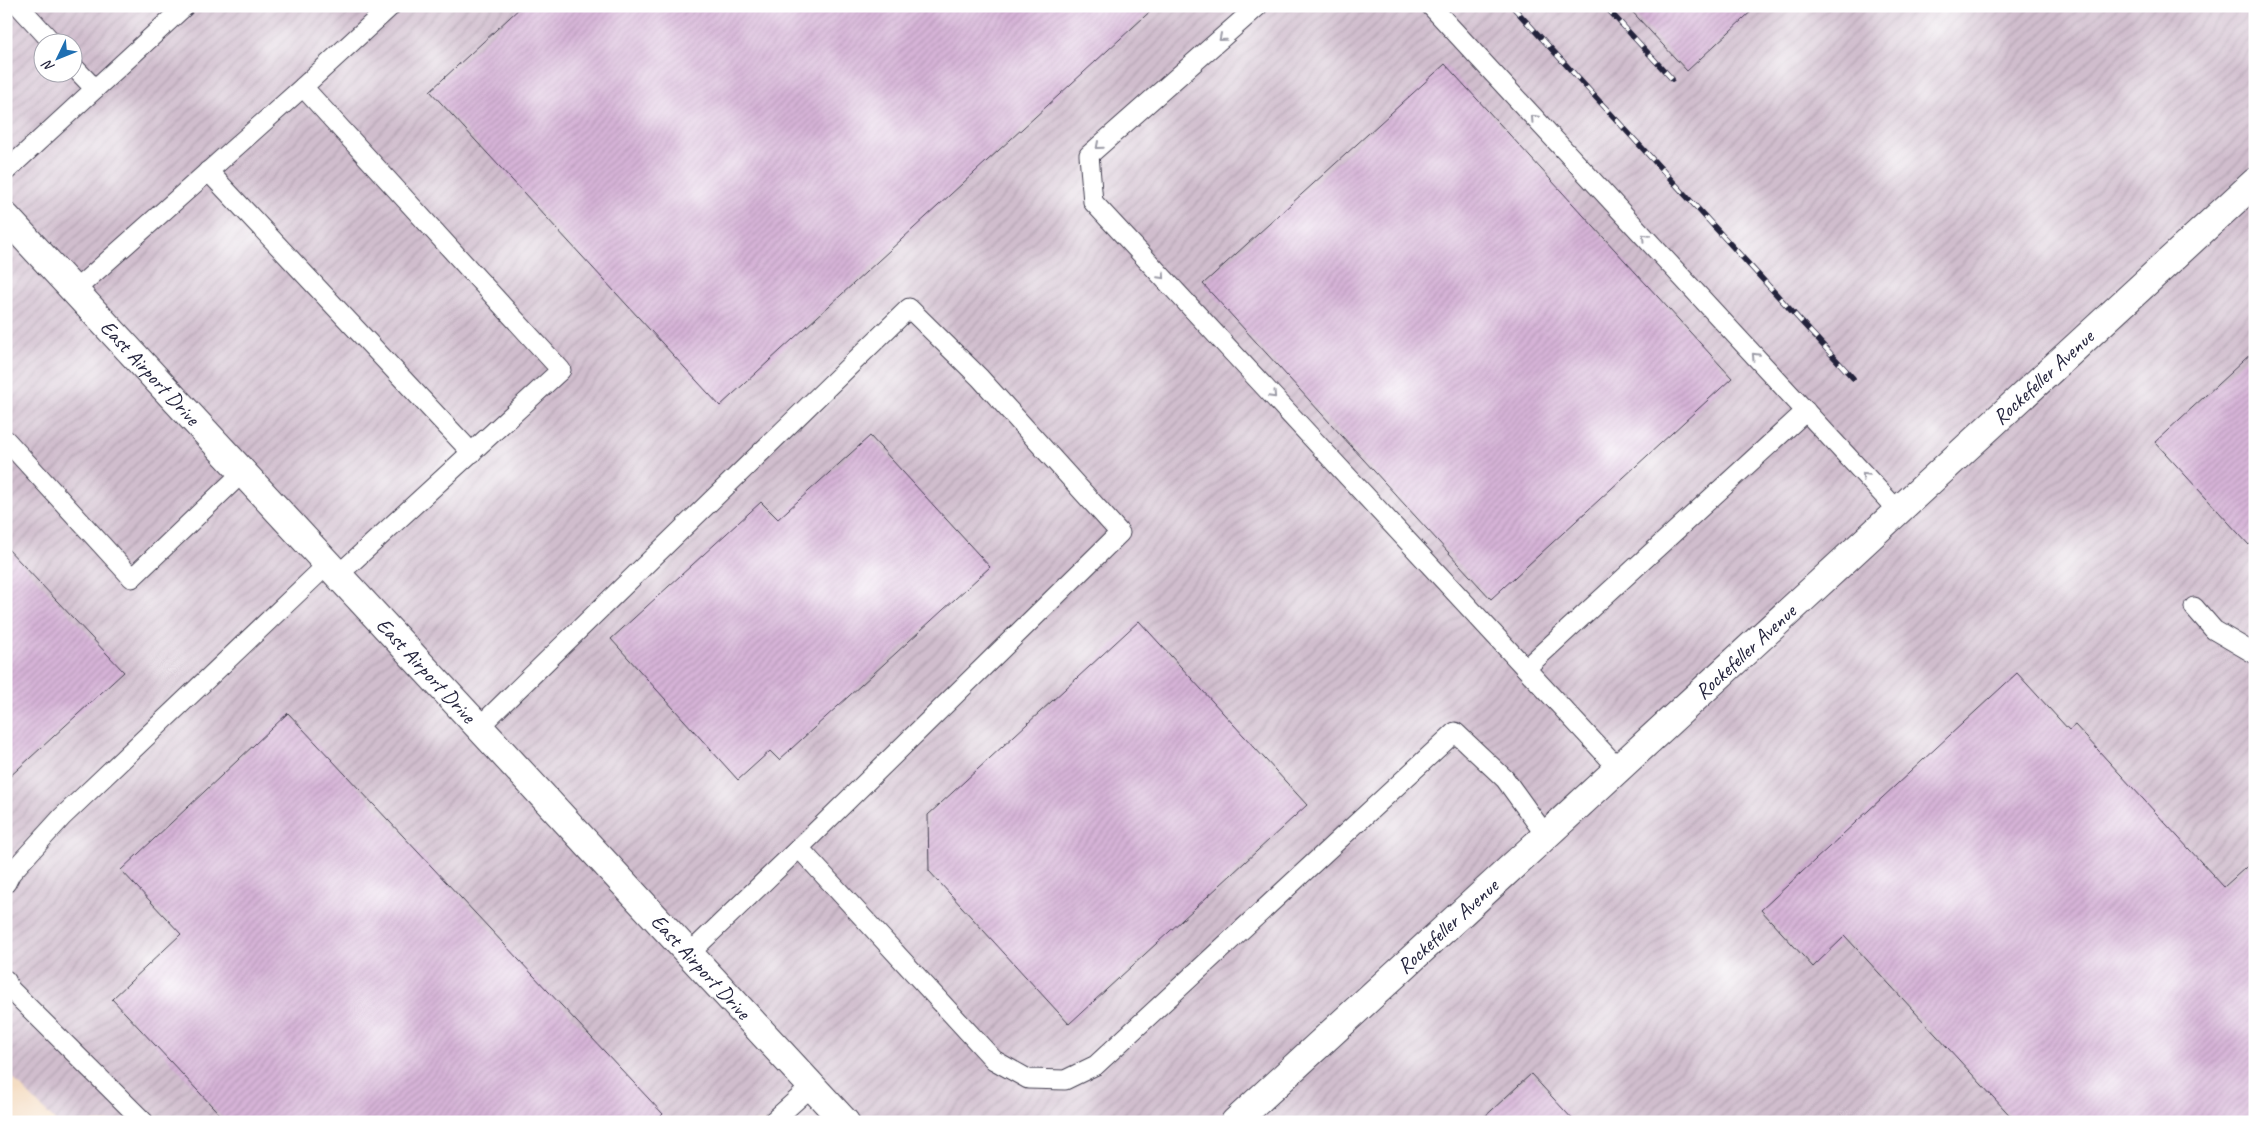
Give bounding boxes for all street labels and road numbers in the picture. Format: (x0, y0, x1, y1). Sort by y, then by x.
street label: East Airport Drive (95, 314, 206, 431)
street label: Rockefeller Avenue (1987, 323, 2101, 430)
street label: Rockefeller Avenue (1689, 597, 1803, 705)
street label: East Airport Drive (371, 612, 482, 729)
street label: Rockefeller Avenue (1392, 872, 1505, 979)
street label: East Airport Drive (646, 908, 757, 1025)

